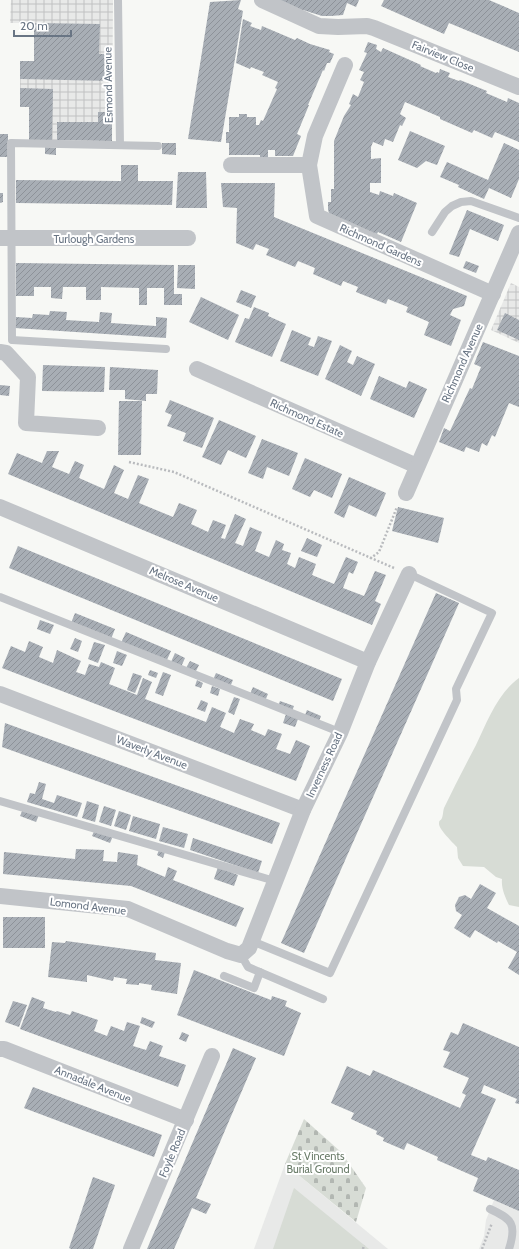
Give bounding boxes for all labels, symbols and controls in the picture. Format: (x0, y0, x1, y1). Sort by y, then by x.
scale bar (14, 12, 71, 38)
text: 20 m (20, 18, 48, 33)
street label: Fairview Close (410, 37, 476, 75)
street label: Esmond Avenue (100, 47, 116, 123)
street label: Richmond Gardens (338, 221, 425, 270)
street label: Turlough Gardens (54, 232, 135, 246)
street label: Richmond Avenue (438, 321, 486, 405)
street label: Richmond Estate (268, 396, 346, 441)
street label: Melrose Avenue (147, 563, 221, 605)
street label: Inverness Road (303, 730, 345, 800)
street label: Waverly Avenue (115, 732, 190, 772)
street label: Lomond Avenue (49, 894, 127, 918)
street label: Annadale Avenue (53, 1062, 134, 1106)
street label: Foyle Road (156, 1127, 188, 1179)
park label: St Vincents Burial Ground (286, 1149, 350, 1176)

